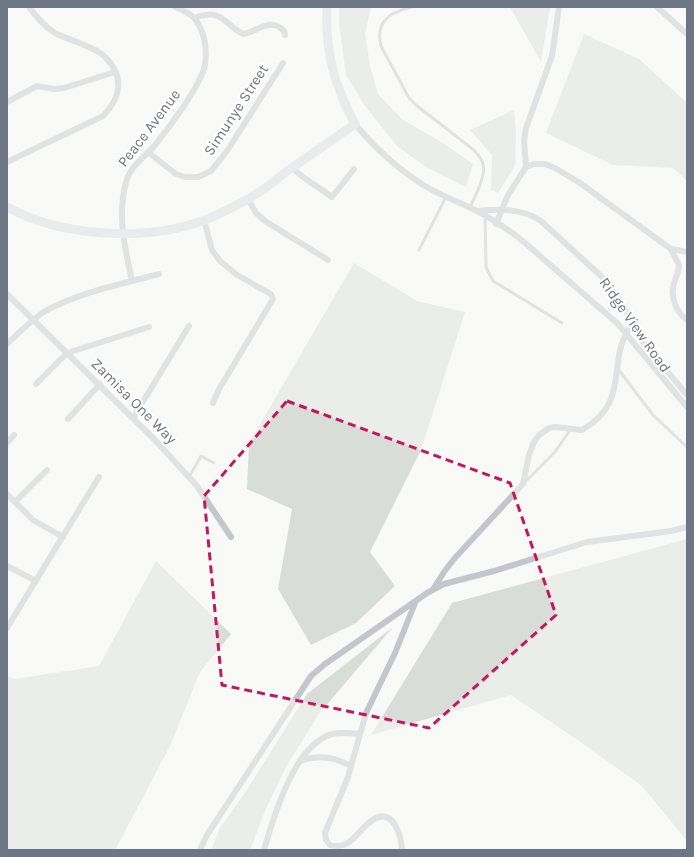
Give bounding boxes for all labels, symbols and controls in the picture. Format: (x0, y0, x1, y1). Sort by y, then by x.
street label: Simunye Street (200, 61, 272, 159)
street label: Peace Avenue (114, 86, 184, 170)
street label: Ridge View Road (596, 274, 674, 376)
street label: Zamisa One Way (88, 355, 181, 448)

